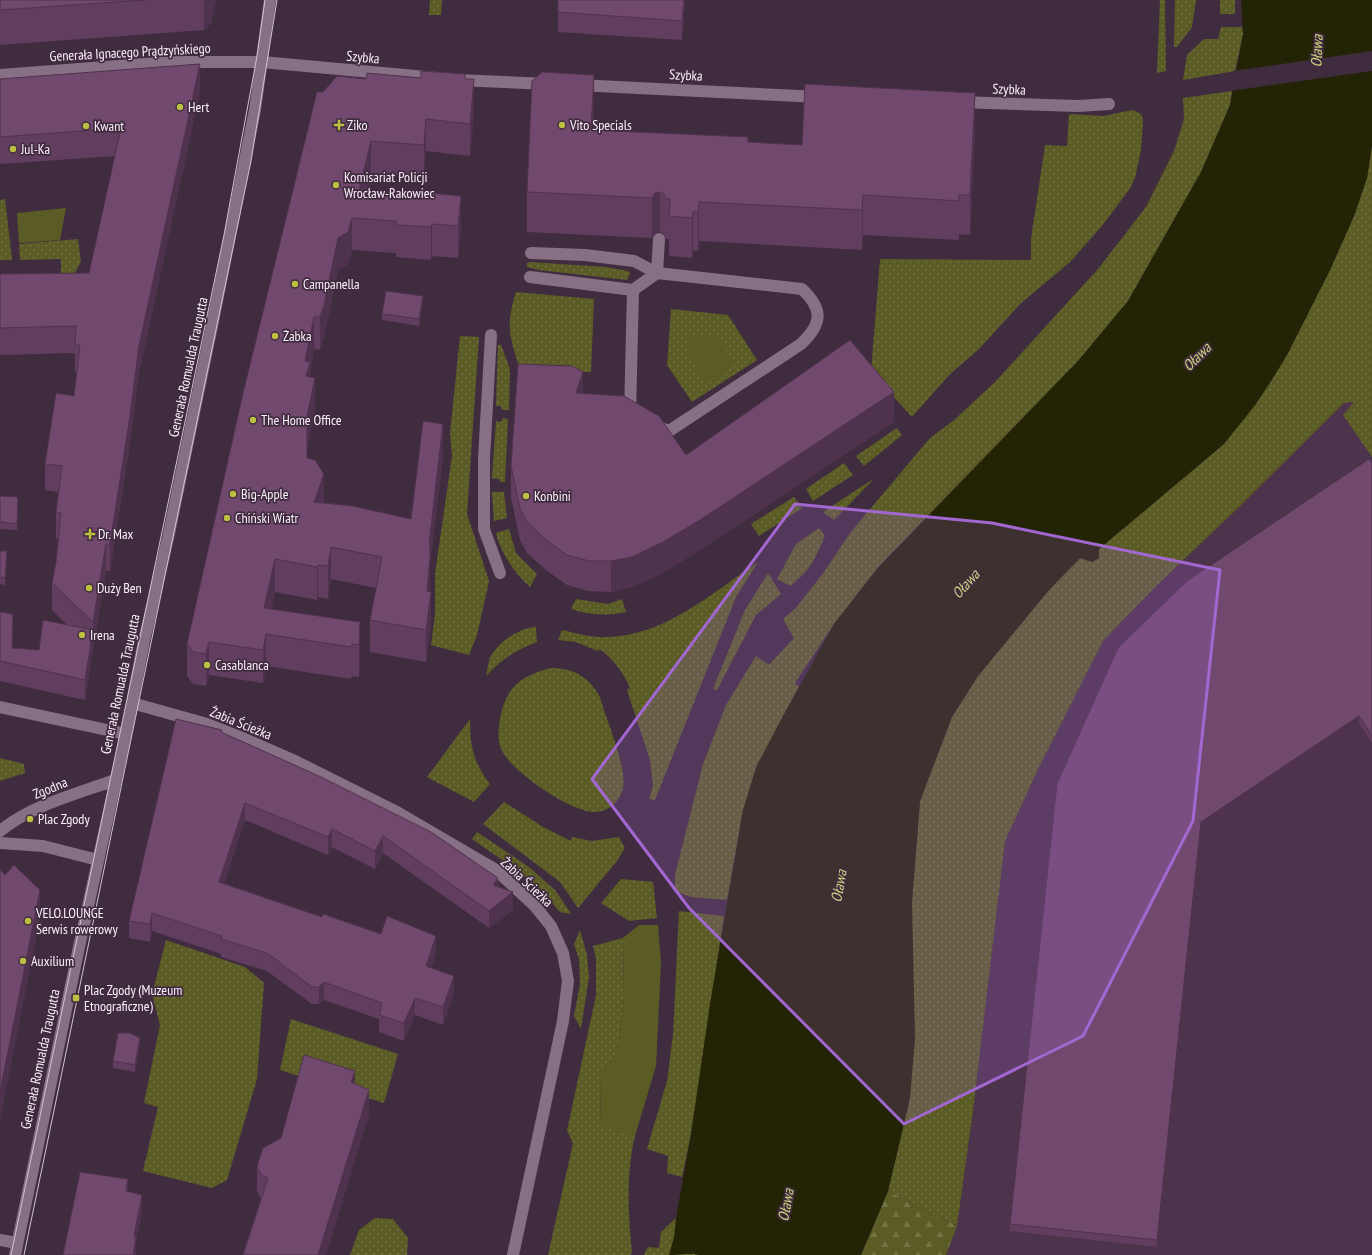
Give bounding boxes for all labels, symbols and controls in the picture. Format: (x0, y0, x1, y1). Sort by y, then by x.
water label: Oława (1306, 33, 1327, 68)
street label: Generała Ignacego Prądzyńskiego (49, 39, 211, 65)
street label: Szybka (346, 47, 380, 67)
street label: Szybka (669, 65, 703, 85)
street label: Szybka (992, 79, 1026, 99)
place label: Hert (188, 98, 209, 116)
marker: Hert (175, 102, 185, 112)
place label: Ziko (347, 116, 368, 134)
place label: Vito Specials (569, 116, 632, 134)
place label: Kwant (94, 117, 124, 135)
marker: Ziko (334, 120, 344, 130)
marker: Vito Specials (557, 120, 567, 130)
marker: Kwant (81, 121, 91, 131)
place label: Jul-Ka (20, 140, 50, 158)
marker: Jul-Ka (8, 144, 18, 154)
place label: Komisariat Policji Wrocław-Rakowiec (344, 168, 435, 202)
marker: Komisariat Policji Wrocław-Rakowiec (331, 180, 341, 190)
place label: Campanella (303, 275, 360, 293)
marker: Campanella (290, 279, 300, 289)
street label: Generała Romualda Traugutta (164, 295, 212, 439)
place label: Żabka (283, 327, 312, 345)
marker: Żabka (270, 331, 280, 341)
water label: Oława (1178, 338, 1216, 375)
place label: The Home Office (261, 411, 342, 429)
marker: The Home Office (248, 415, 258, 425)
place label: Big-Apple (241, 485, 289, 503)
place label: Konbini (534, 487, 571, 505)
marker: Big-Apple (228, 489, 238, 499)
marker: Konbini (521, 491, 531, 501)
place label: Chiński Wiatr (235, 509, 299, 527)
marker: Chiński Wiatr (222, 513, 232, 523)
place label: Dr. Max (98, 525, 134, 543)
marker: Dr. Max (85, 529, 95, 539)
water label: Oława (948, 564, 984, 602)
place label: Duży Ben (97, 579, 142, 597)
marker: Duży Ben (84, 583, 94, 593)
street label: Generała Romualda Traugutta (96, 612, 144, 756)
place label: Irena (90, 626, 115, 644)
marker: Irena (77, 630, 87, 640)
place label: Casablanca (215, 656, 269, 674)
marker: Casablanca (202, 660, 212, 670)
street label: Żabia Ścieżka (208, 702, 274, 744)
street label: Zgodna (30, 773, 70, 803)
place label: Plac Zgody (38, 810, 90, 828)
marker: Plac Zgody (25, 814, 35, 824)
street label: Żabia Ścieżka (497, 853, 557, 911)
water label: Oława (826, 867, 851, 904)
place label: VELO.LOUNGE Serwis rowerowy (35, 904, 118, 938)
marker: VELO.LOUNGE Serwis rowerowy (23, 916, 33, 926)
place label: Auxilium (31, 952, 74, 970)
marker: Auxilium (18, 956, 28, 966)
place label: Plac Zgody (Muzeum Etnograficzne) (84, 981, 182, 1015)
street label: Generała Romualda Traugutta (16, 987, 64, 1131)
marker: Plac Zgody (Muzeum Etnograficzne) (71, 993, 81, 1003)
water label: Oława (773, 1186, 798, 1223)

